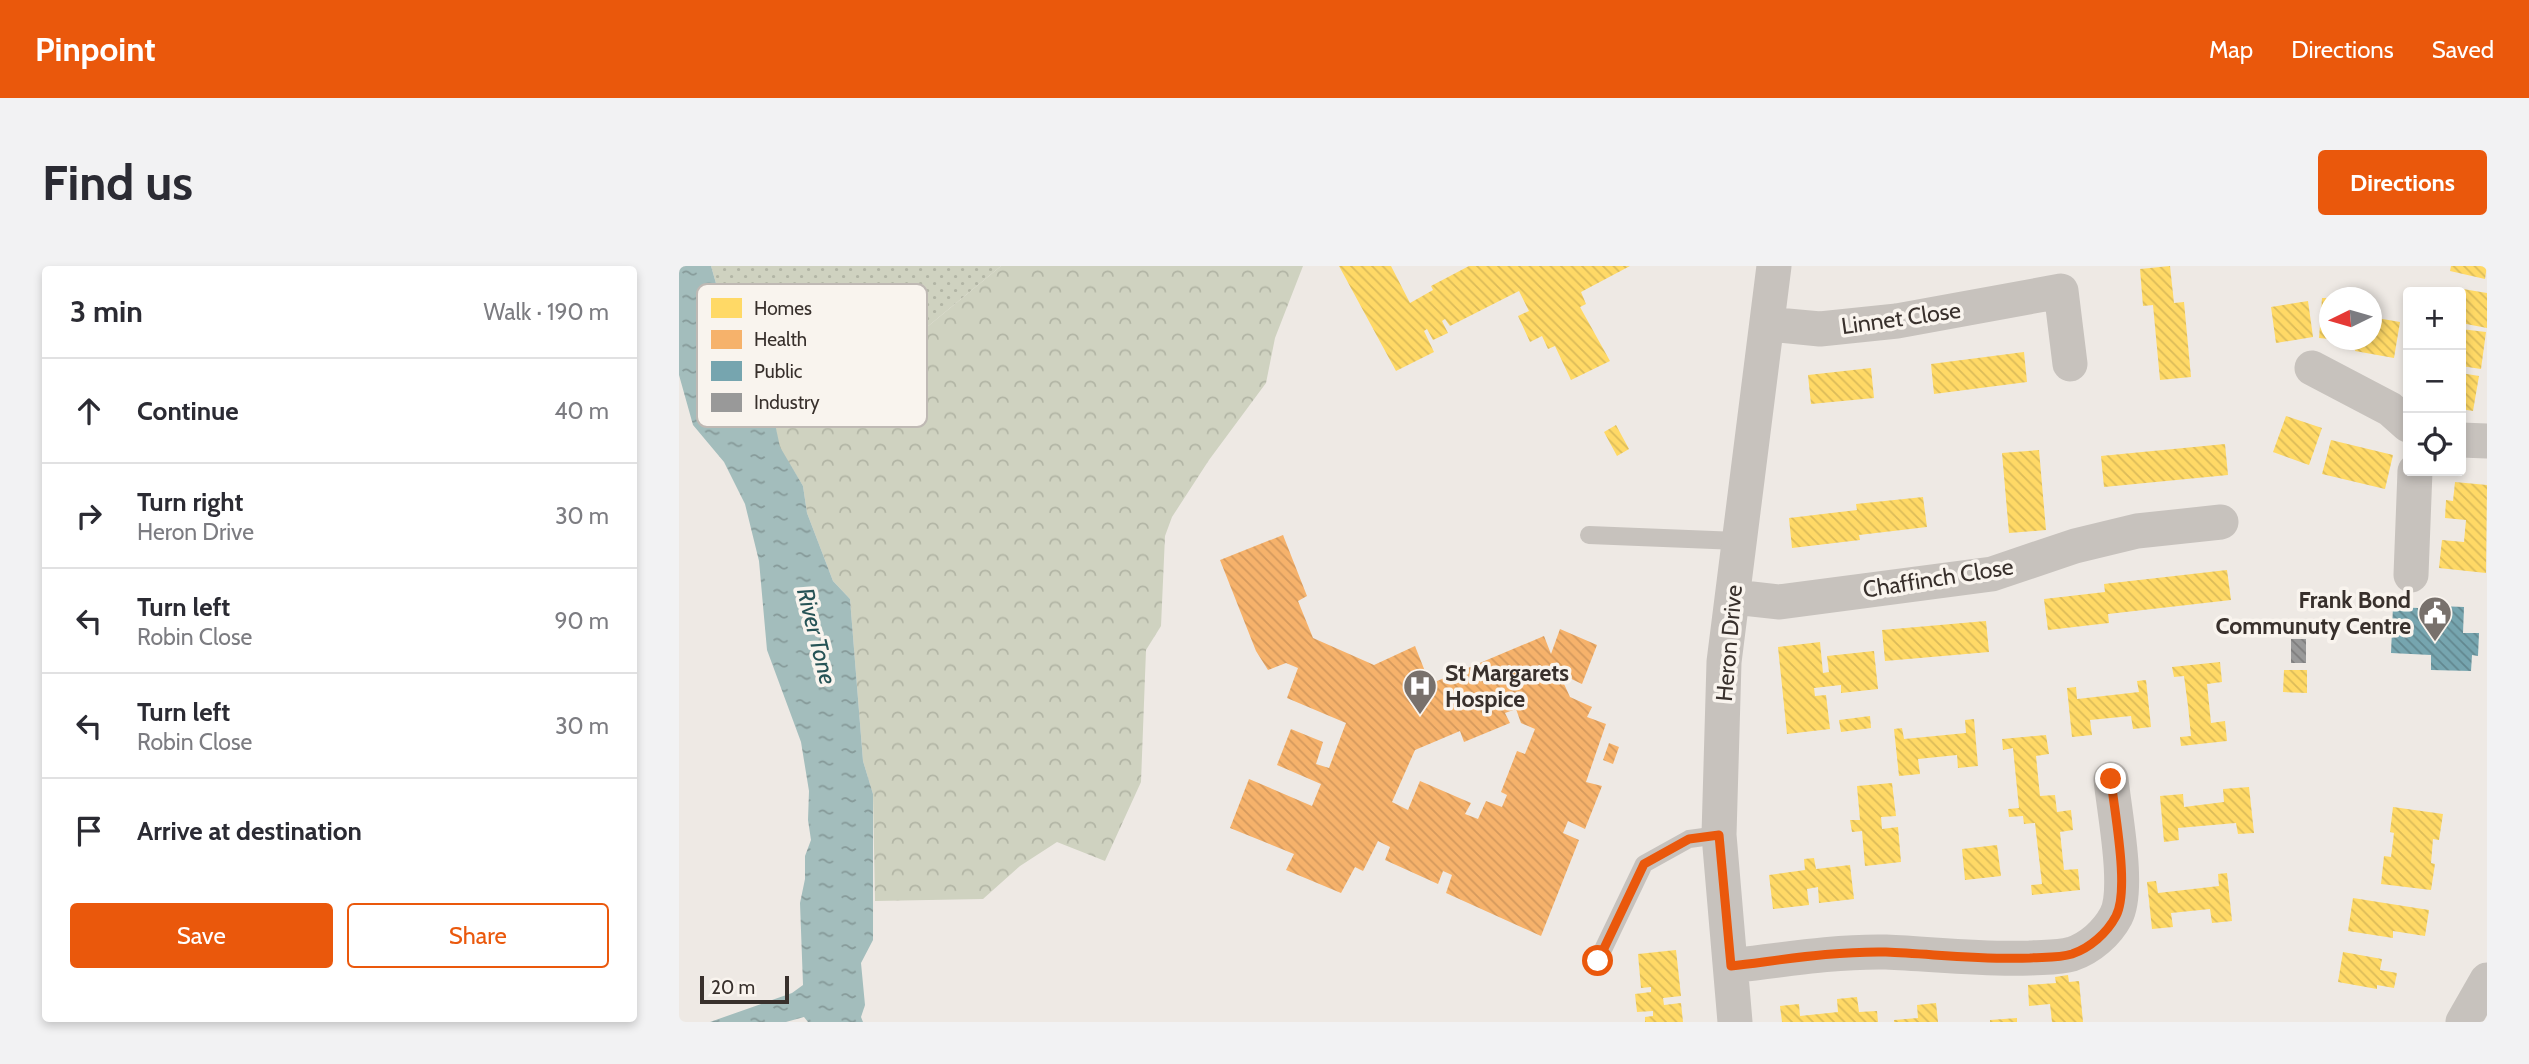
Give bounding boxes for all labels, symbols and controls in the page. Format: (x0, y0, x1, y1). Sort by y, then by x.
text: Pinpoint (35, 29, 156, 69)
text: Map (2209, 35, 2253, 64)
text: Directions (2291, 35, 2394, 64)
text: Saved (2432, 35, 2494, 64)
button: Directions (2318, 150, 2487, 215)
text: Find us (42, 153, 193, 212)
legend (697, 284, 927, 427)
north arrow (2319, 287, 2382, 350)
map controls (2403, 287, 2466, 476)
button: + (2403, 287, 2466, 350)
text: 3 min (70, 293, 143, 330)
street label: Linnet Close (1840, 296, 1963, 340)
text: Homes (754, 297, 812, 320)
text: Walk · 190 m (484, 298, 609, 326)
text: Health (754, 328, 807, 351)
button: − (2403, 350, 2466, 413)
text: Public (754, 360, 803, 383)
text: Industry (754, 391, 820, 414)
icon: ahead (70, 392, 108, 430)
text: Continue (137, 395, 239, 427)
text: 40 m (554, 397, 609, 425)
button: locate (2403, 413, 2466, 476)
text: Turn right (137, 486, 243, 518)
icon: right (70, 497, 108, 535)
text: 30 m (555, 502, 609, 530)
text: Heron Drive (137, 518, 254, 546)
street label: Chaffinch Close (1861, 552, 2015, 604)
street label: Heron Drive (1710, 583, 1748, 702)
water label: River Tone (791, 585, 843, 687)
place label: Frank Bond Communuty Centre (2215, 586, 2411, 640)
text: Turn left (137, 591, 230, 623)
public building icon: Frank Bond Communuty Centre (2416, 594, 2454, 643)
icon: left (70, 602, 108, 640)
text: 90 m (555, 607, 609, 635)
text: Robin Close (137, 623, 252, 651)
place label: St Margarets Hospice (1445, 659, 1569, 713)
hospital icon: St Margarets Hospice (1401, 667, 1439, 716)
text: Turn left (137, 696, 230, 728)
icon: left (70, 707, 108, 745)
text: 30 m (555, 712, 609, 740)
text: Robin Close (137, 728, 252, 756)
route end (2095, 763, 2126, 794)
icon: arrive (70, 812, 108, 850)
text: Arrive at destination (137, 815, 362, 847)
button: Save (70, 903, 333, 968)
button: Share (347, 903, 609, 968)
route start (1582, 945, 1613, 976)
scale bar (700, 973, 789, 1005)
text: 20 m (711, 976, 755, 999)

